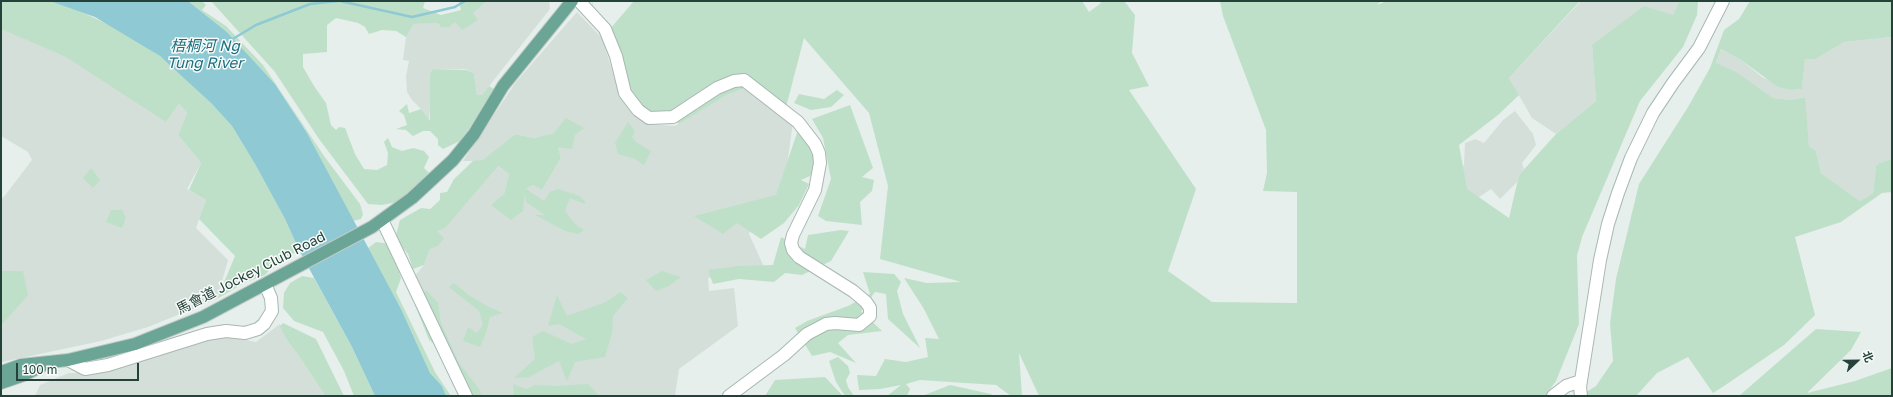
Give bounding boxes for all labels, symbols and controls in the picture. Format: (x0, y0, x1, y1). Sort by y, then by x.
water label: 梧桐河 Ng Tung River (167, 37, 243, 72)
street label: 馬會道 Jockey Club Road (174, 228, 328, 318)
north arrow (1837, 341, 1877, 381)
text: 北 (1861, 349, 1877, 364)
scale bar (18, 355, 141, 381)
text: 100 m (23, 362, 57, 377)

